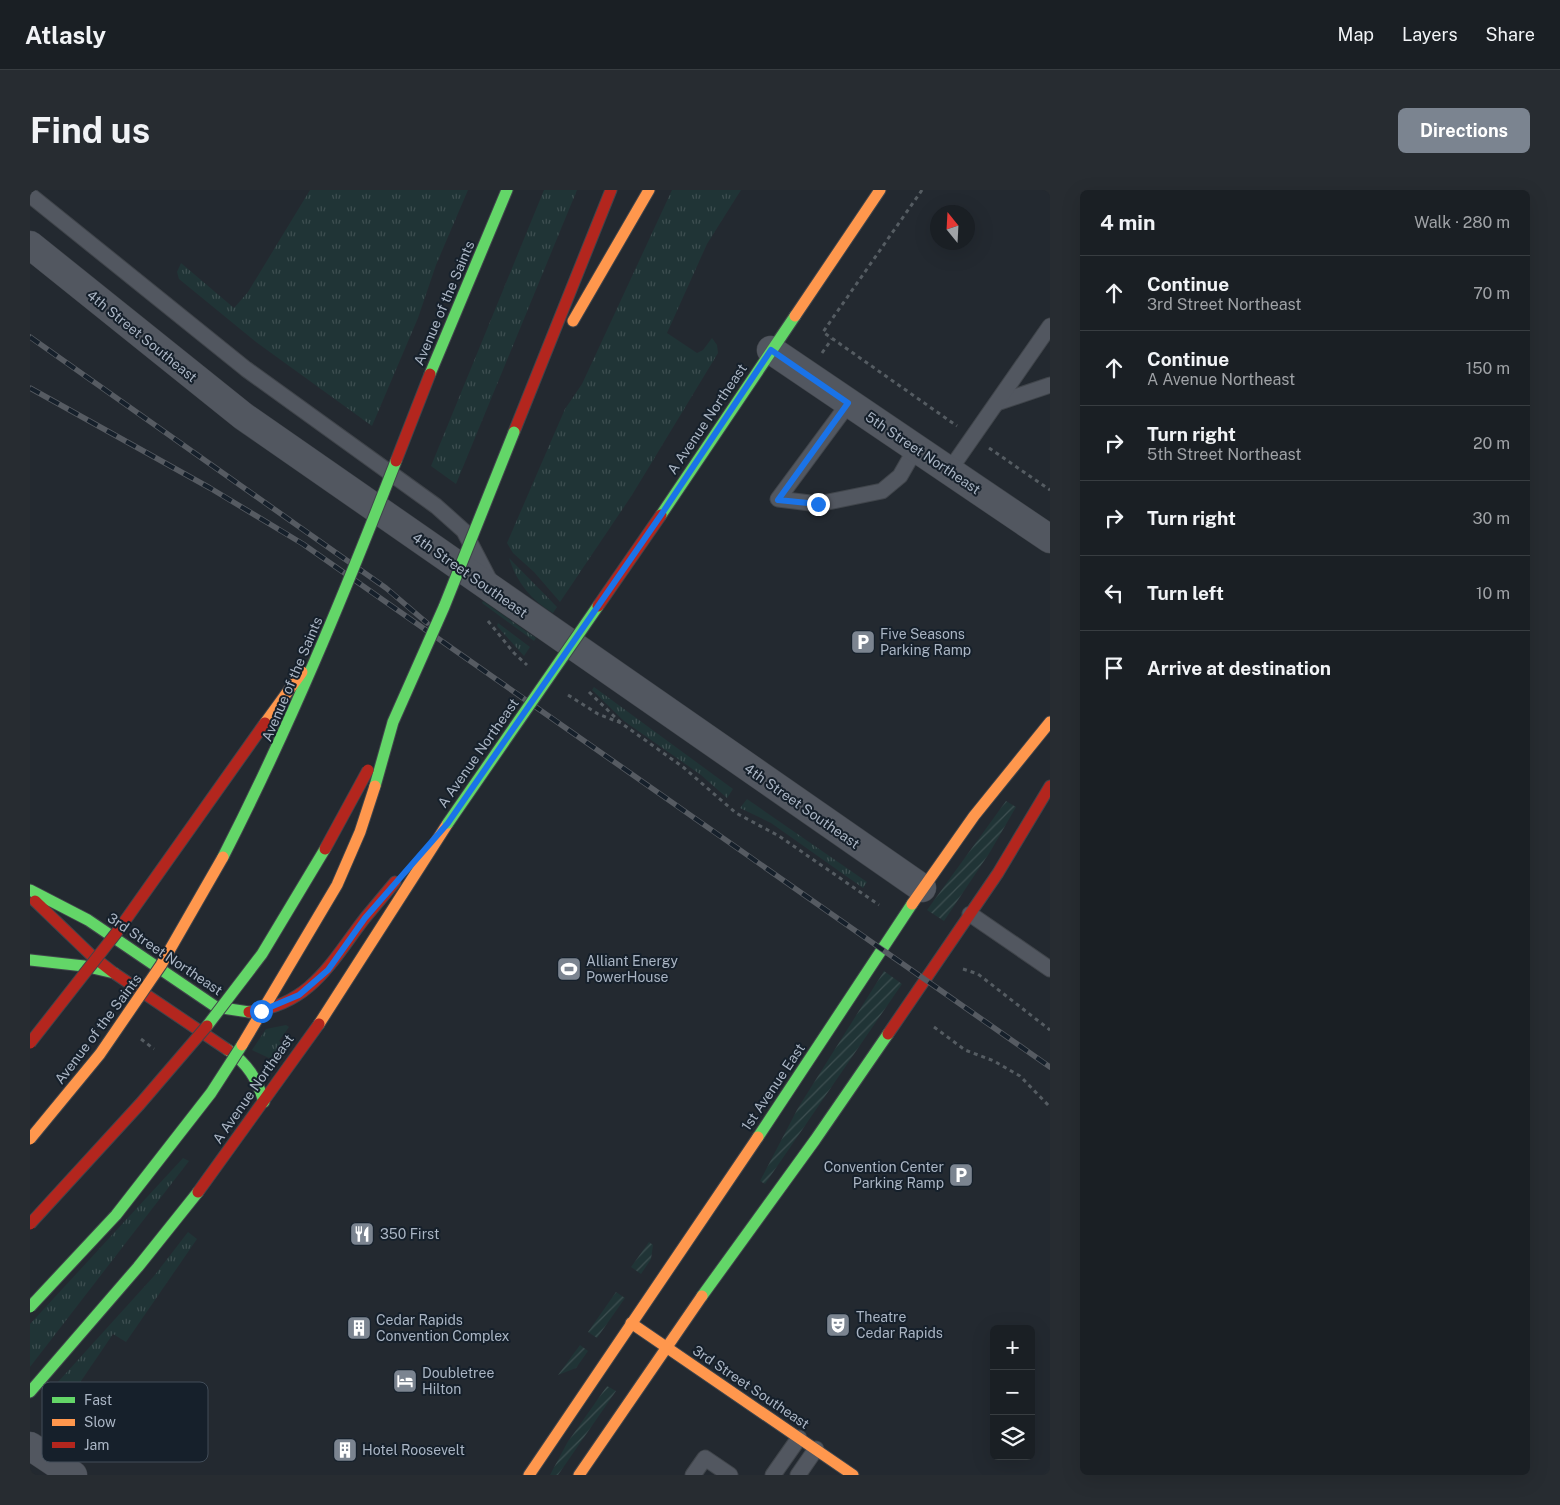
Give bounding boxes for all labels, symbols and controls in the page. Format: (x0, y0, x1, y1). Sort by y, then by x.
text: Atlasly (25, 21, 106, 49)
text: Map (1338, 24, 1374, 45)
text: Layers (1402, 24, 1458, 45)
text: Share (1486, 24, 1535, 45)
button: Directions (1398, 108, 1530, 153)
text: Find us (30, 110, 150, 151)
north arrow (930, 205, 975, 250)
text: 4 min (1100, 210, 1155, 235)
text: Walk · 280 m (1414, 213, 1510, 232)
street label: Avenue of the Saints (411, 238, 477, 368)
text: Continue (1147, 273, 1229, 295)
icon: ahead (1100, 279, 1128, 307)
text: 70 m (1473, 284, 1510, 303)
street label: 4th Street Southeast (84, 287, 200, 385)
text: 3rd Street Northeast (1147, 295, 1302, 314)
text: Continue (1147, 348, 1229, 370)
icon: ahead (1100, 354, 1128, 382)
text: 150 m (1466, 359, 1510, 378)
street label: A Avenue Northeast (664, 361, 750, 477)
text: A Avenue Northeast (1147, 370, 1295, 389)
street label: 5th Street Northeast (862, 409, 984, 497)
text: Turn right (1147, 423, 1236, 445)
icon: right (1100, 429, 1128, 457)
text: 20 m (1473, 434, 1510, 453)
text: 5th Street Northeast (1147, 445, 1302, 464)
route end (807, 493, 830, 516)
icon: right (1100, 504, 1128, 532)
text: Turn right (1147, 507, 1236, 529)
text: 30 m (1473, 509, 1510, 528)
street label: 4th Street Southeast (409, 529, 531, 621)
icon: left (1100, 579, 1128, 607)
text: Turn left (1147, 582, 1224, 604)
text: 10 m (1476, 584, 1510, 603)
street label: Avenue of the Saints (259, 614, 325, 744)
place label: Five Seasons Parking Ramp (880, 626, 971, 658)
parking icon: Five Seasons Parking Ramp (850, 629, 876, 655)
icon: arrive (1100, 654, 1128, 682)
text: Arrive at destination (1147, 657, 1331, 679)
street label: A Avenue Northeast (434, 695, 522, 811)
street label: 4th Street Southeast (741, 760, 863, 852)
street label: 3rd Street Northeast (104, 910, 226, 998)
place label: Alliant Energy PowerHouse (586, 953, 678, 985)
sports icon: Alliant Energy PowerHouse (556, 956, 582, 982)
street label: Avenue of the Saints (51, 971, 145, 1087)
route start (250, 1000, 273, 1023)
street label: A Avenue Northeast (209, 1031, 297, 1147)
street label: 1st Avenue East (738, 1040, 808, 1134)
place label: Convention Center Parking Ramp (824, 1159, 944, 1191)
parking icon: Convention Center Parking Ramp (948, 1162, 974, 1188)
restaurant icon: 350 First (349, 1221, 375, 1247)
place label: 350 First (380, 1226, 439, 1242)
place label: Theatre Cedar Rapids (856, 1309, 943, 1341)
place label: Cedar Rapids Convention Complex (376, 1312, 510, 1344)
theatre icon: Theatre Cedar Rapids (825, 1312, 851, 1338)
building icon: Cedar Rapids Convention Complex (346, 1315, 372, 1341)
map controls (990, 1325, 1035, 1460)
button: + (990, 1325, 1035, 1370)
street label: 3rd Street Southeast (690, 1342, 812, 1432)
place label: Doubletree Hilton (422, 1365, 494, 1397)
hotel icon: Doubletree Hilton (392, 1368, 418, 1394)
button: − (990, 1370, 1035, 1415)
legend (42, 1382, 208, 1462)
text: Fast (84, 1392, 112, 1408)
text: Slow (84, 1414, 116, 1430)
button: layers (990, 1415, 1035, 1460)
text: Jam (84, 1437, 109, 1453)
building icon: Hotel Roosevelt (332, 1437, 358, 1463)
place label: Hotel Roosevelt (362, 1442, 465, 1458)

